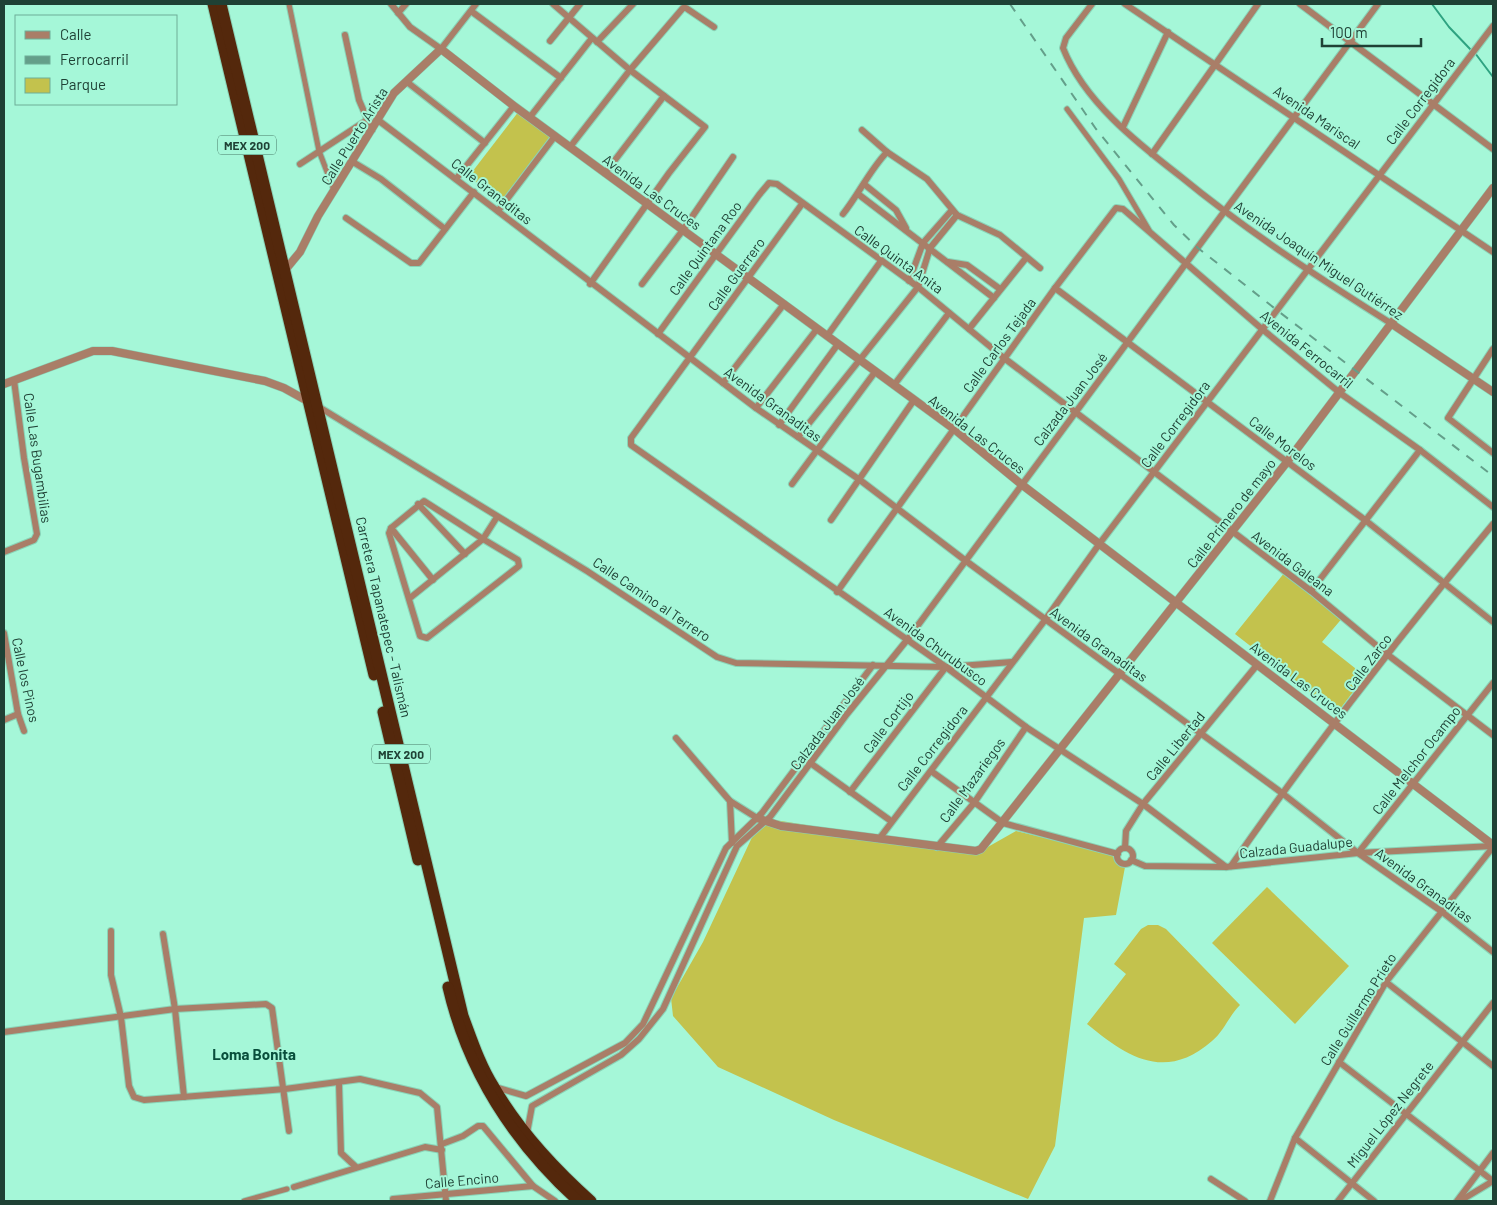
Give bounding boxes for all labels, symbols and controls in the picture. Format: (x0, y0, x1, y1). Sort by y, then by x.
legend (15, 15, 178, 105)
scale bar (1322, 15, 1421, 47)
text: 100 m (1330, 23, 1368, 41)
text: Calle (60, 25, 92, 43)
text: Ferrocarril (60, 50, 129, 68)
street label: Calle Corregidora (1382, 54, 1458, 148)
text: Parque (60, 75, 106, 93)
street label: Avenida Mariscal (1270, 82, 1364, 152)
street label: Calle Puerto Arista (317, 84, 391, 188)
road number: MEX 200 (218, 136, 276, 154)
street label: Avenida Las Cruces (599, 151, 705, 234)
street label: Calle Granaditas (448, 154, 536, 228)
street label: Avenida Joaquín Miguel Gutiérrez (1231, 197, 1407, 323)
street label: Calle Quintana Roo (665, 198, 745, 298)
street label: Calle Quinta Anita (851, 221, 947, 297)
street label: Calle Guerrero (704, 234, 768, 314)
street label: Calle Carlos Tejada (959, 294, 1039, 396)
street label: Avenida Ferrocarril (1257, 306, 1357, 392)
street label: Calzada Juan José (1029, 349, 1111, 449)
street label: Avenida Granaditas (721, 363, 825, 445)
street label: Calle Corregidora (1137, 377, 1213, 471)
street label: Avenida Las Cruces (925, 391, 1029, 477)
street label: Calle Las Bugambilias (20, 392, 56, 524)
street label: Calle Morelos (1246, 412, 1320, 474)
street label: Calle Primero de mayo (1183, 455, 1279, 571)
street label: Carretera Tapanatepec - Talismán (353, 515, 415, 719)
street label: Avenida Galeana (1248, 526, 1338, 600)
street label: Calle Camino al Terrero (590, 553, 714, 645)
street label: Avenida Churubusco (881, 603, 991, 689)
street label: Avenida Granaditas (1047, 603, 1151, 685)
street label: Calle Zarco (1341, 630, 1395, 694)
street label: Calle los Pinos (9, 636, 43, 724)
street label: Avenida Las Cruces (1247, 638, 1351, 722)
street label: Calzada Juan José (786, 673, 868, 773)
street label: Calle Cortijo (859, 688, 917, 756)
street label: Calle Corregidora (893, 702, 971, 794)
street label: Calle Melchor Ocampo (1368, 702, 1464, 818)
street label: Calle Libertad (1142, 708, 1208, 784)
street label: Calle Mazariegos (935, 734, 1009, 826)
road number: MEX 200 (372, 744, 430, 764)
street label: Calzada Guadalupe (1239, 833, 1353, 861)
street label: Avenida Granaditas (1372, 844, 1476, 926)
street label: Calle Guillermo Prieto (1316, 950, 1400, 1068)
district label: Loma Bonita (212, 1045, 296, 1063)
street label: Miguel López Negrete (1343, 1057, 1437, 1171)
street label: Calle Encino (424, 1168, 500, 1192)

